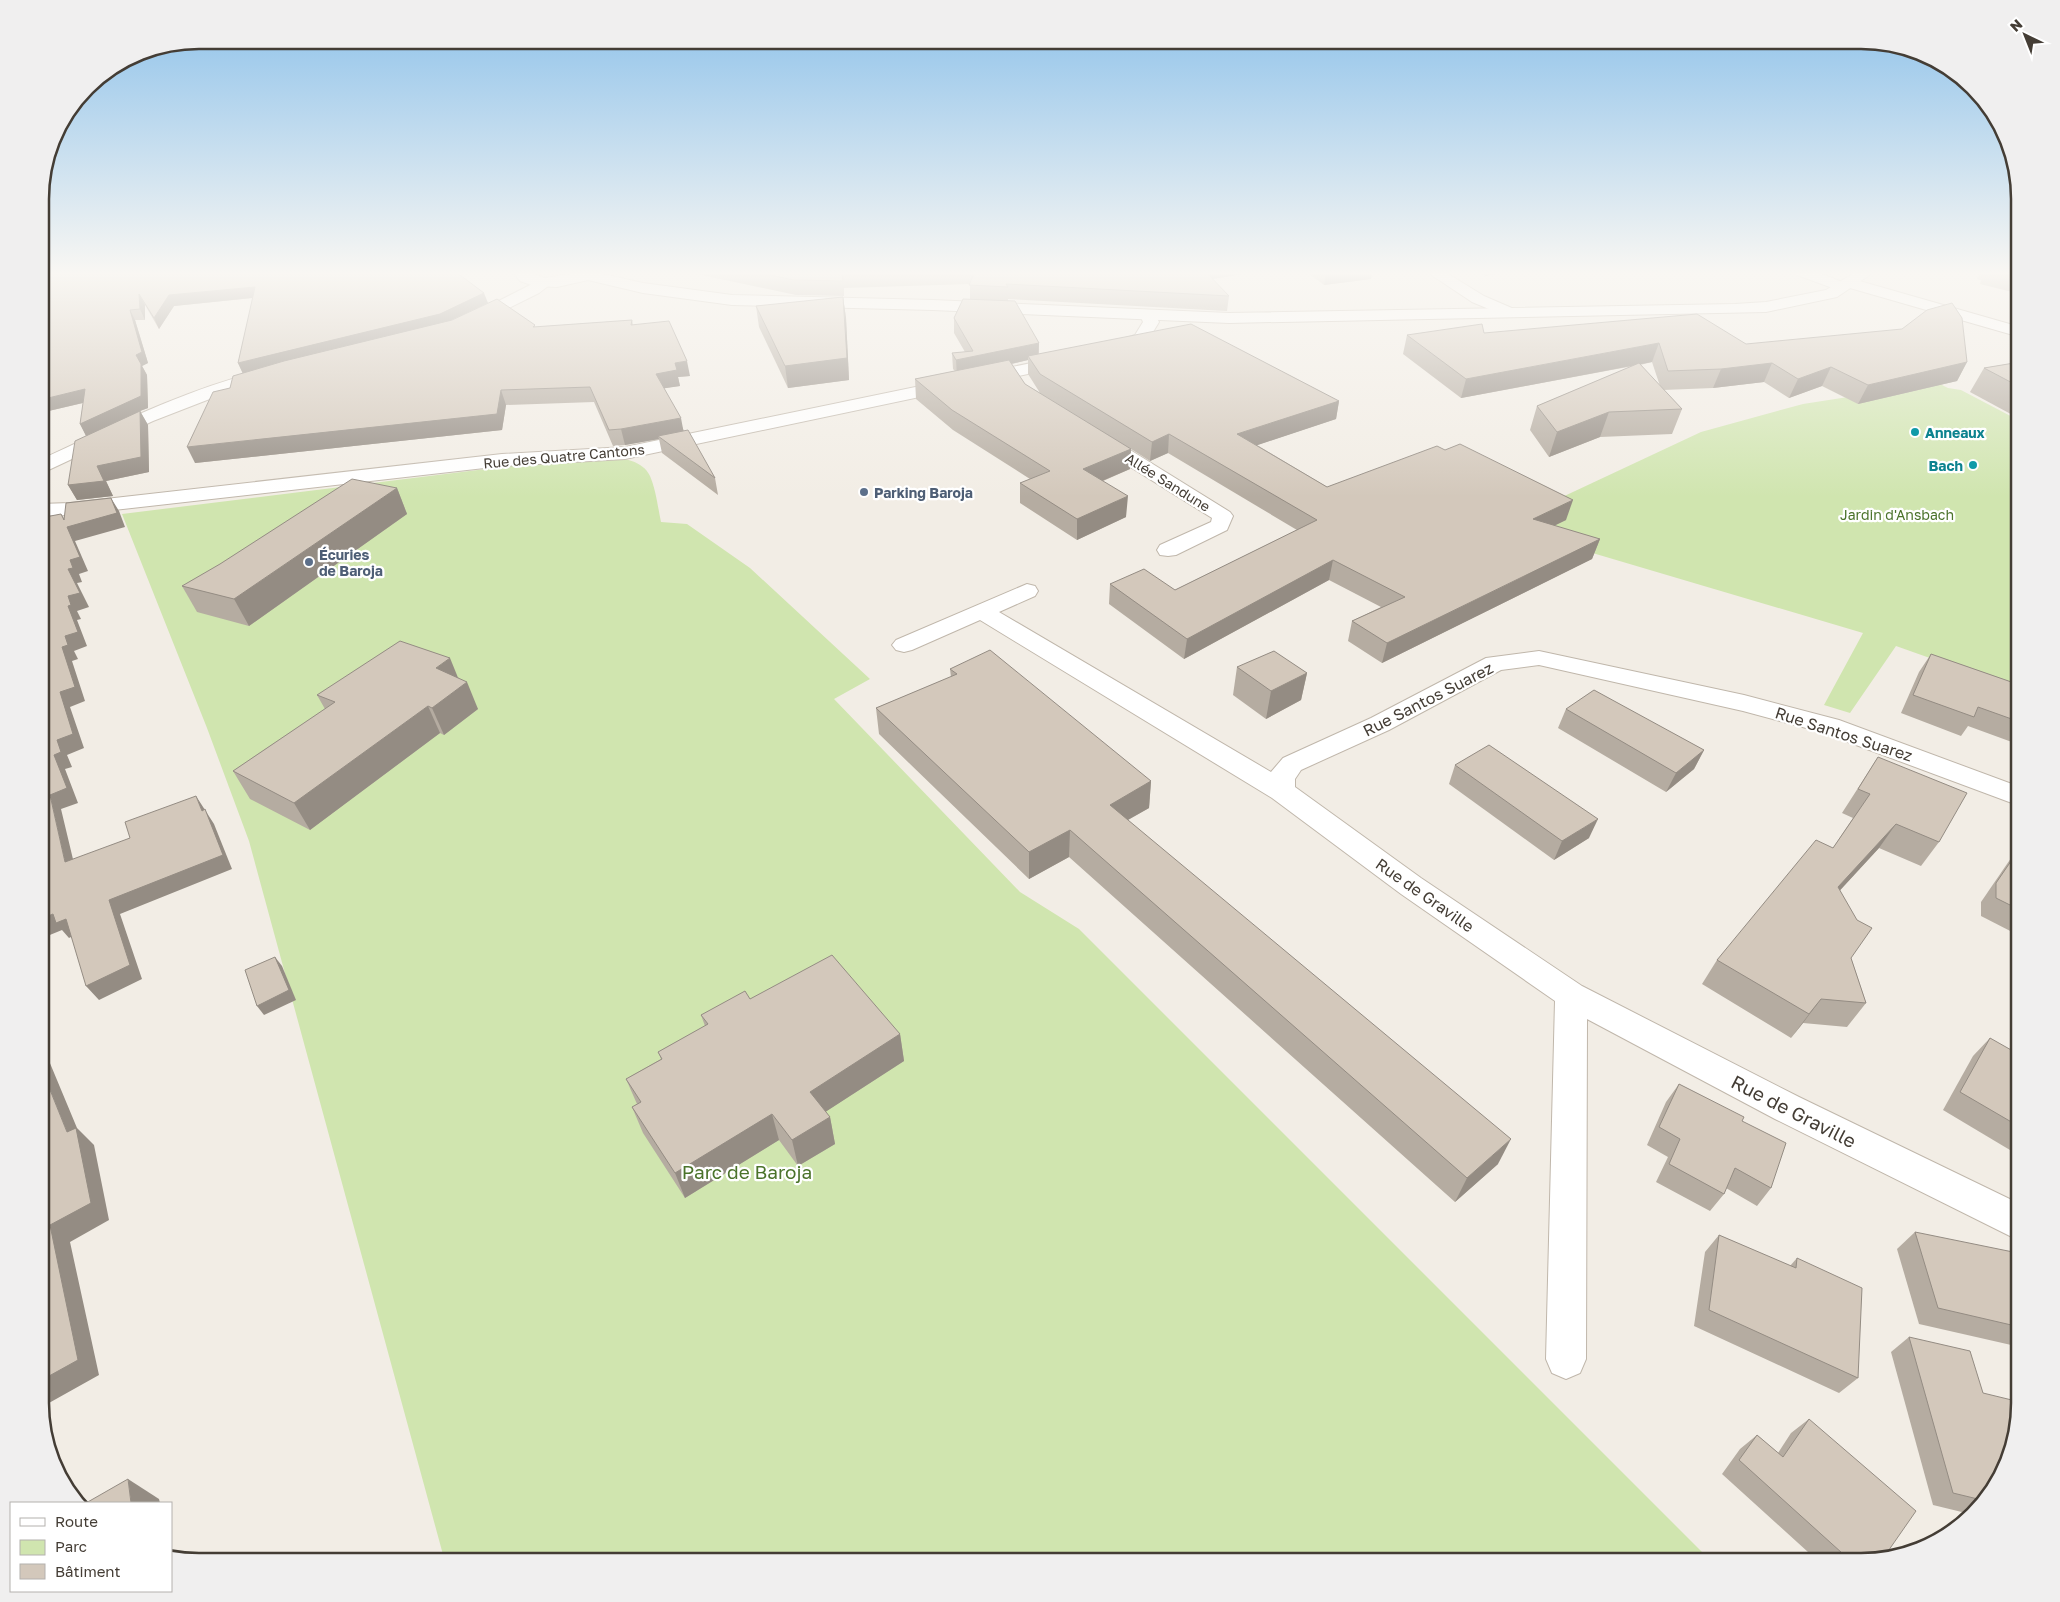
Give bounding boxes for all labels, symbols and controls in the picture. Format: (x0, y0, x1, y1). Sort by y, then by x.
north arrow (2000, 10, 2050, 60)
text: N (2006, 15, 2025, 35)
place label: Anneaux (1925, 424, 1985, 441)
marker: Anneaux (1909, 426, 1921, 438)
street label: Rue des Quatre Cantons (483, 440, 645, 472)
street label: Allée Sandune (1122, 449, 1214, 515)
place label: Bach (1928, 457, 1963, 474)
marker: Bach (1967, 459, 1979, 471)
place label: Parking Baroja (874, 484, 973, 501)
marker: Parking Baroja (858, 486, 870, 498)
park label: Jardin d'Ansbach (1840, 506, 1954, 523)
place label: Écuries de Baroja (319, 546, 383, 579)
marker: Écuries de Baroja (303, 556, 315, 568)
street label: Rue Santos Suarez (1360, 658, 1496, 740)
street label: Rue Santos Suarez (1773, 702, 1915, 766)
street label: Rue de Graville (1372, 854, 1478, 936)
street label: Rue de Graville (1728, 1070, 1860, 1152)
park label: Parc de Baroja (682, 1160, 812, 1183)
legend (10, 1502, 172, 1592)
text: Route (55, 1512, 98, 1530)
text: Parc (55, 1537, 87, 1555)
text: Bâtiment (55, 1562, 120, 1580)

